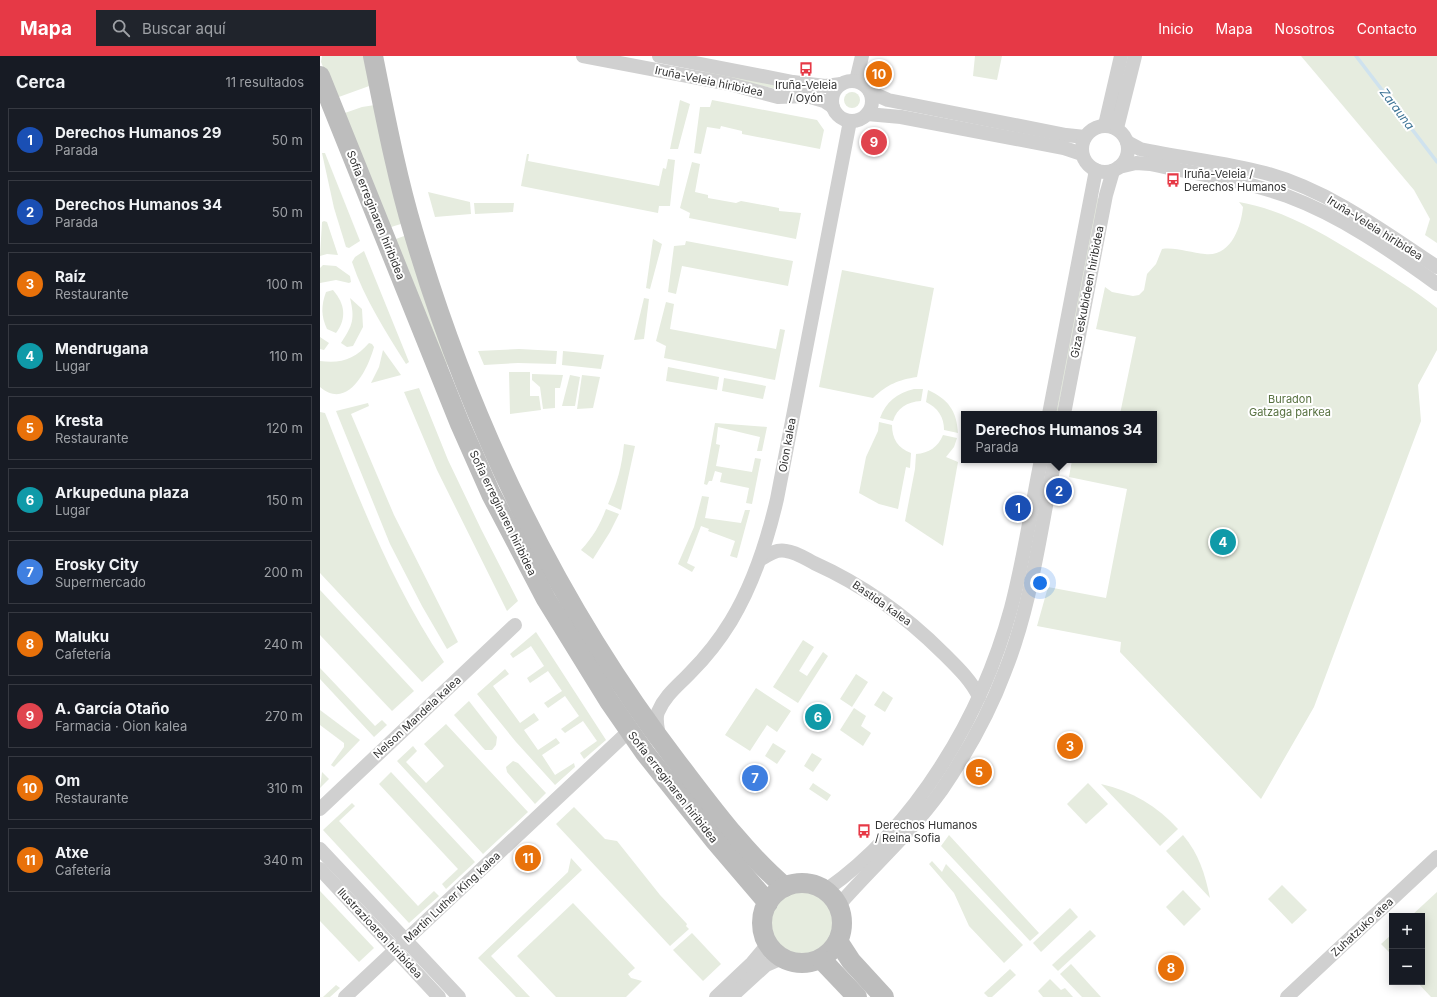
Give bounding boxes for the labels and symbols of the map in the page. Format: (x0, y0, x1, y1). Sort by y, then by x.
pin: 10 (866, 59, 892, 89)
bus stop icon: Iruña-Veleia / Oyón (798, 61, 814, 77)
street label: Iruña-Veleia hiribidea (654, 63, 764, 99)
place label: Iruña-Veleia / Oyón (775, 78, 837, 105)
water label: Zarauna (1377, 85, 1418, 132)
pin: 9 (861, 127, 887, 157)
street label: Sofia erreginaren hiribidea (344, 148, 408, 282)
place label: Iruña-Veleia / Derechos Humanos (1184, 167, 1287, 194)
bus stop icon: Iruña-Veleia / Derechos Humanos (1165, 172, 1181, 188)
street label: Iruña-Veleia hiribidea (1325, 193, 1425, 263)
street label: Giza eskubideen hiribidea (1067, 225, 1107, 359)
park label: Buradon Gatzaga parkea (1249, 392, 1331, 419)
street label: Oion kalea (775, 417, 799, 473)
street label: Sofia erreginaren hiribidea (467, 448, 539, 578)
pin: 2 (1046, 476, 1072, 506)
pin: 1 (1005, 493, 1031, 523)
pin: 4 (1210, 527, 1236, 557)
your location (1030, 573, 1050, 593)
street label: Bastida kalea (850, 577, 914, 629)
street label: Nelson Mandela kalea (370, 673, 464, 761)
pin: 6 (805, 702, 831, 732)
street label: Sofia erreginaren hiribidea (625, 728, 721, 846)
pin: 3 (1057, 731, 1083, 761)
pin: 5 (966, 757, 992, 787)
pin: 7 (742, 763, 768, 793)
place label: Derechos Humanos / Reina Sofia (875, 818, 978, 845)
bus stop icon: Derechos Humanos / Reina Sofia (856, 823, 872, 839)
pin: 11 (515, 843, 541, 873)
street label: Martin Luther King kalea (401, 849, 503, 945)
street label: Ilustrazioaren hiribidea (335, 885, 425, 981)
street label: Zuhatzuko atea (1328, 895, 1396, 959)
pin: 8 (1158, 953, 1184, 983)

